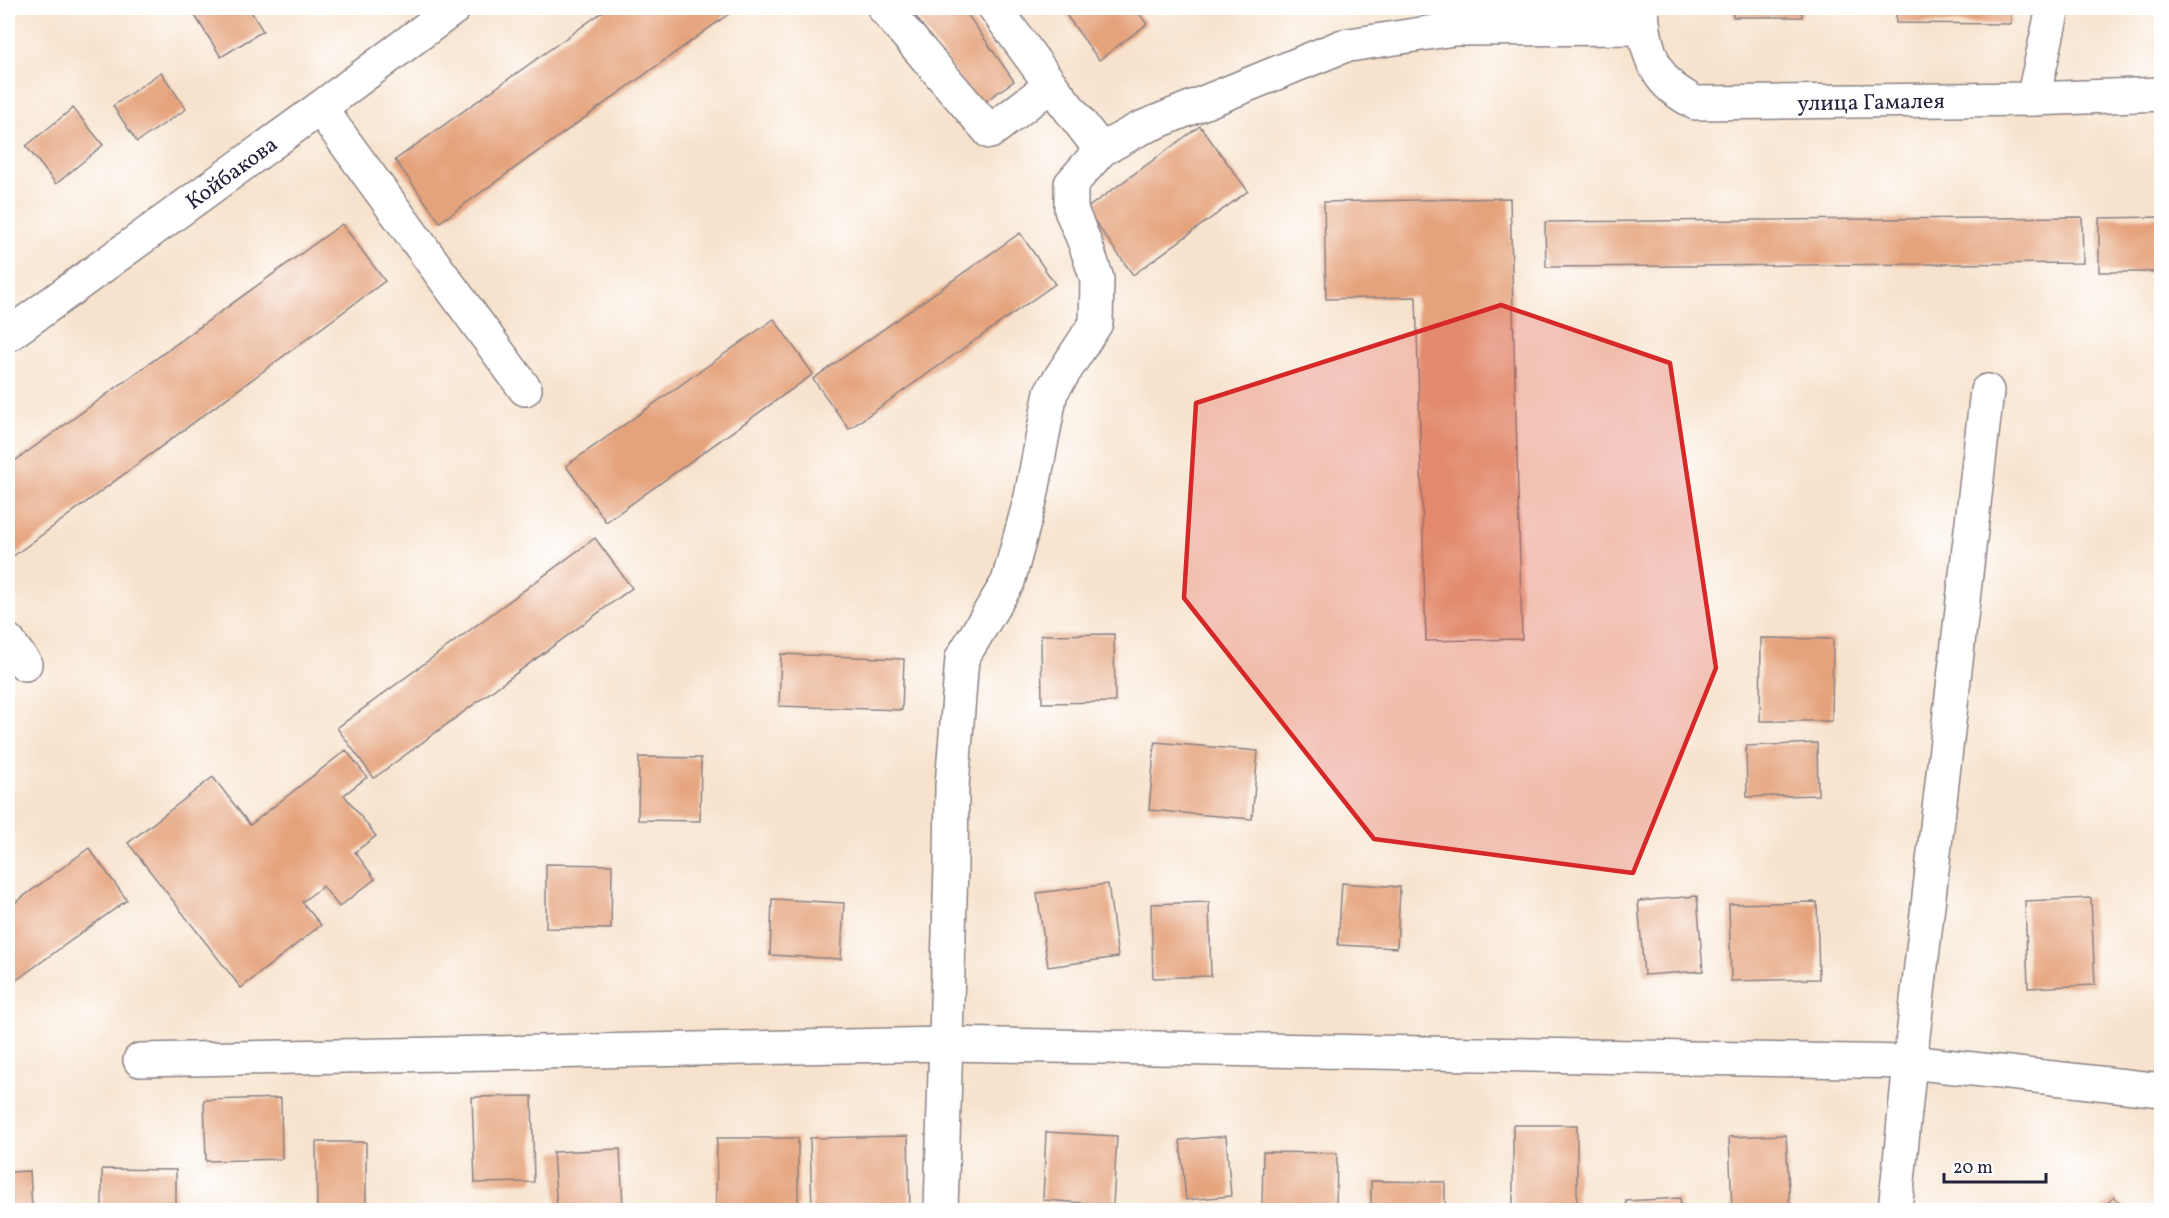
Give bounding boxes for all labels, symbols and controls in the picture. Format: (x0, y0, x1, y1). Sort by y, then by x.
street label: улица Гамалея (1797, 87, 1945, 120)
street label: Койбакова (180, 130, 285, 218)
scale bar (1944, 1146, 2046, 1184)
text: 20 m (1953, 1156, 1993, 1181)

